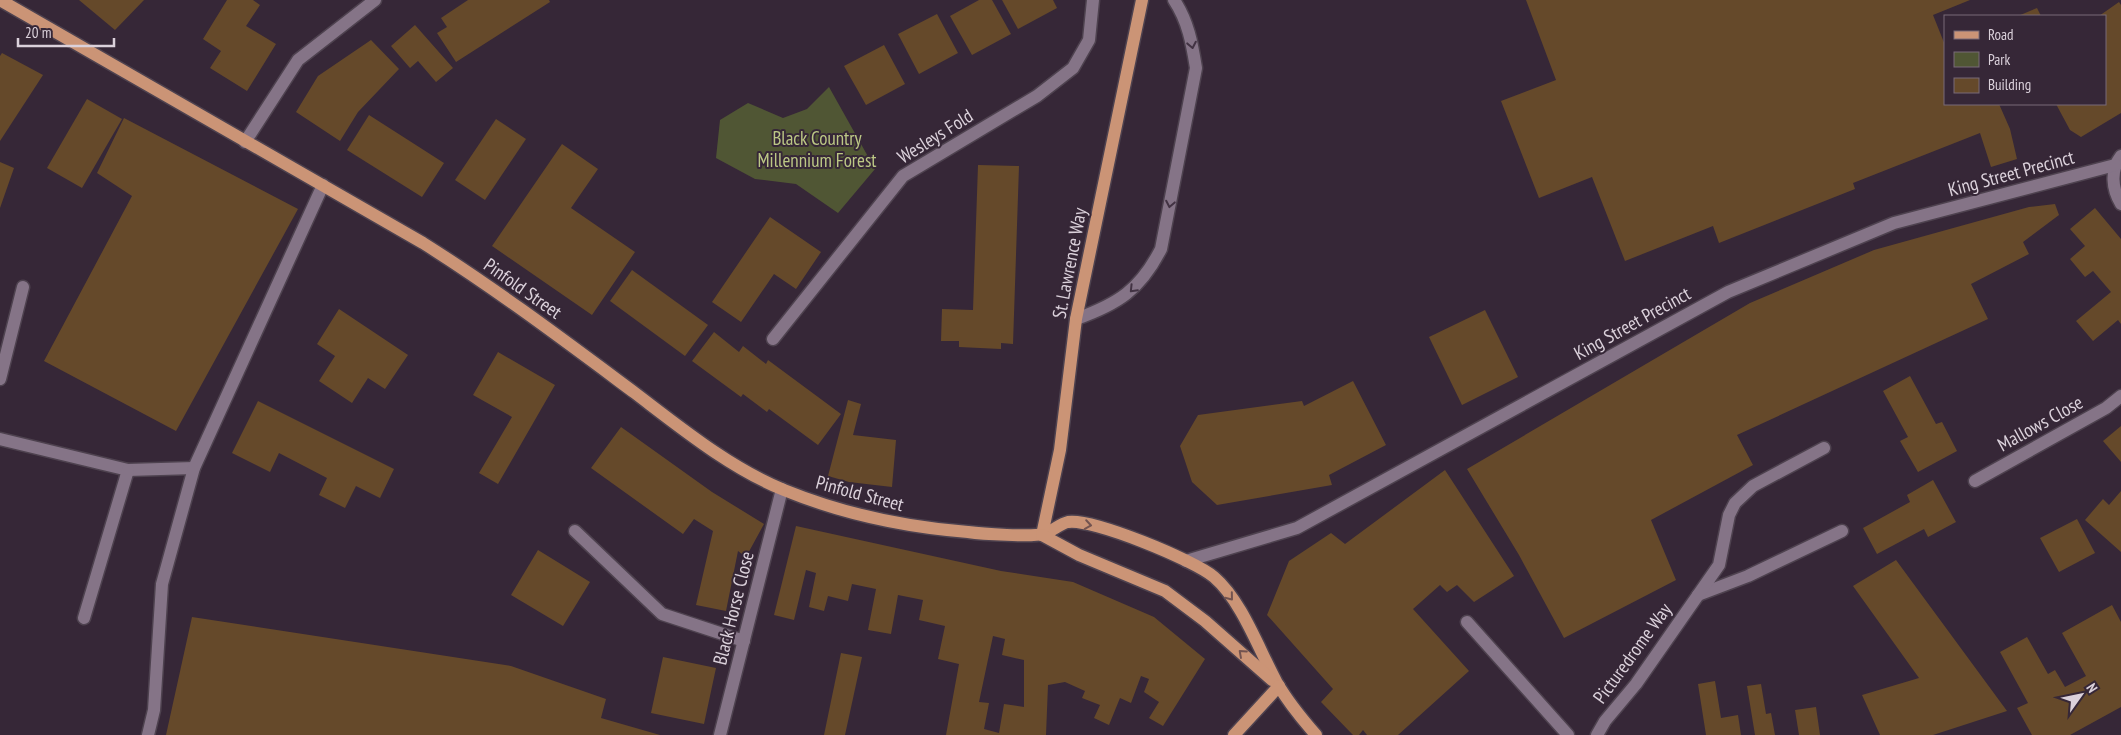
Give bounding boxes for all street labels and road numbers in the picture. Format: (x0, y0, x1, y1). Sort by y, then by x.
street label: Wesleys Fold (893, 103, 977, 169)
street label: King Street Precinct (1945, 144, 2077, 201)
street label: St. Lawrence Way (1047, 205, 1092, 320)
street label: Pinfold Street (479, 252, 567, 324)
street label: King Street Precinct (1570, 281, 1695, 365)
street label: Mallows Close (1993, 390, 2087, 456)
street label: Pinfold Street (813, 470, 907, 516)
street label: Black Horse Close (707, 549, 759, 667)
street label: Picturedrome Way (1587, 597, 1677, 708)

